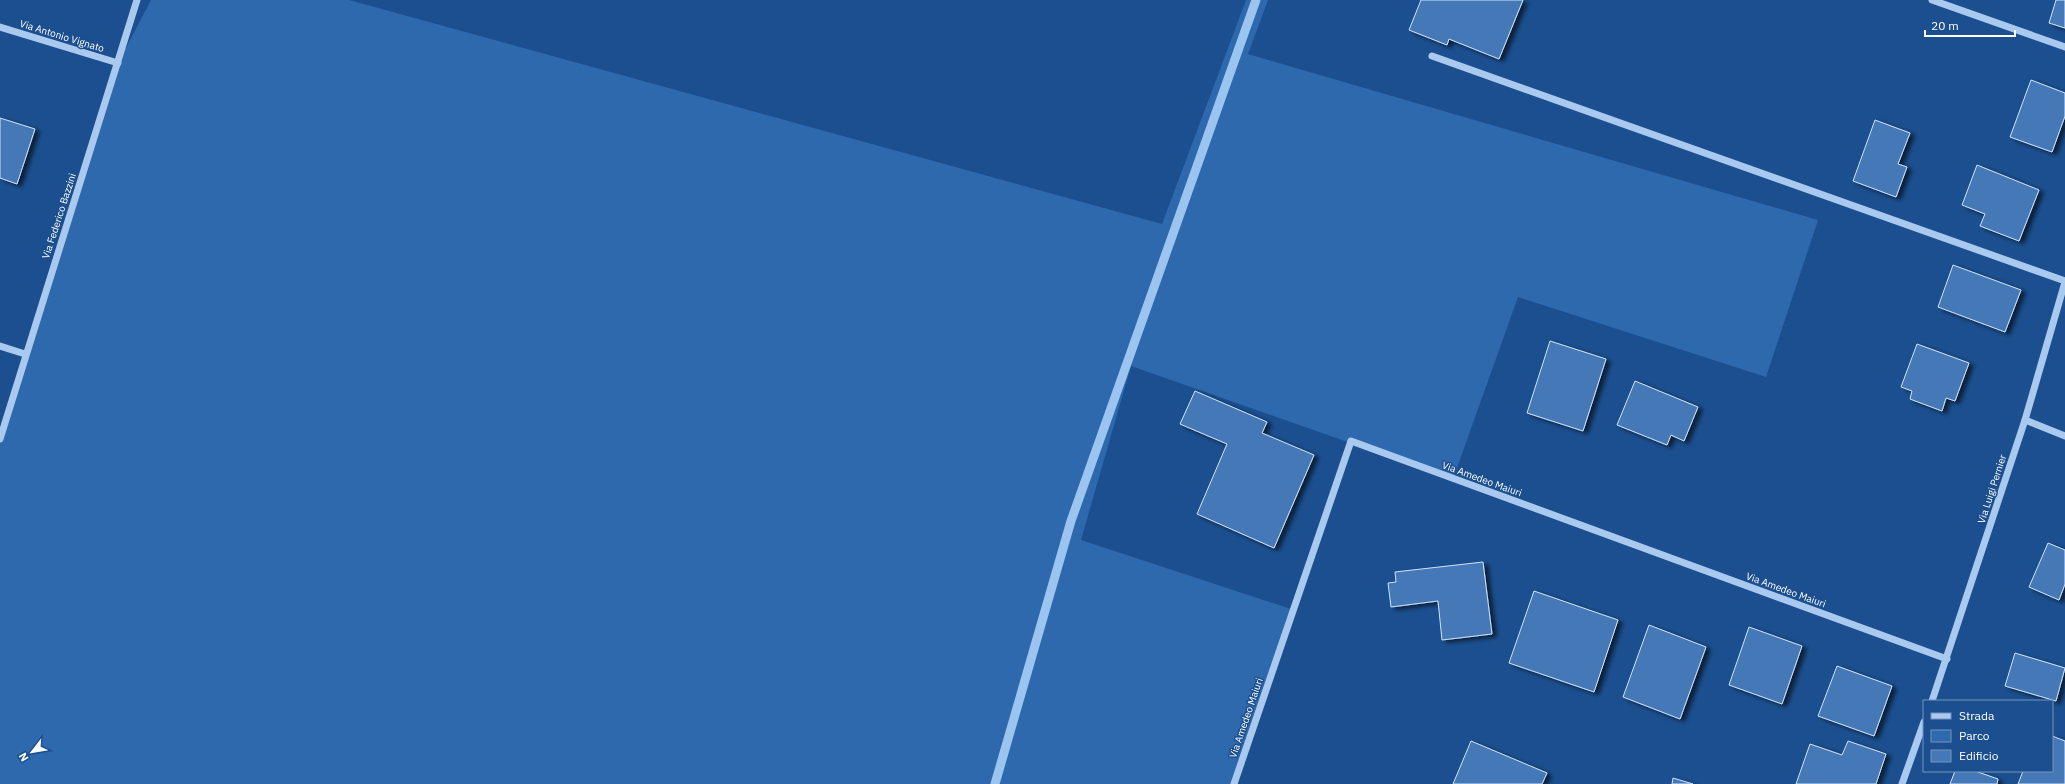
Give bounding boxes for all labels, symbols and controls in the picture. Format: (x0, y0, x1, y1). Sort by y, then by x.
scale bar (1925, 12, 2015, 38)
street label: Via Antonio Vignato (18, 17, 106, 55)
text: 20 m (1931, 18, 1959, 33)
street label: Via Federico Bazzini (39, 172, 79, 260)
street label: Via Luigi Pernier (1975, 453, 2009, 525)
street label: Via Amedeo Maiuri (1440, 459, 1524, 499)
street label: Via Amedeo Maiuri (1744, 570, 1828, 610)
street label: Via Amedeo Maiuri (1226, 676, 1266, 760)
legend (1923, 700, 2053, 772)
text: Strada (1959, 708, 1995, 723)
text: Parco (1959, 728, 1990, 743)
north arrow (12, 732, 52, 772)
text: Edificio (1959, 748, 1999, 763)
text: N (15, 750, 31, 764)

